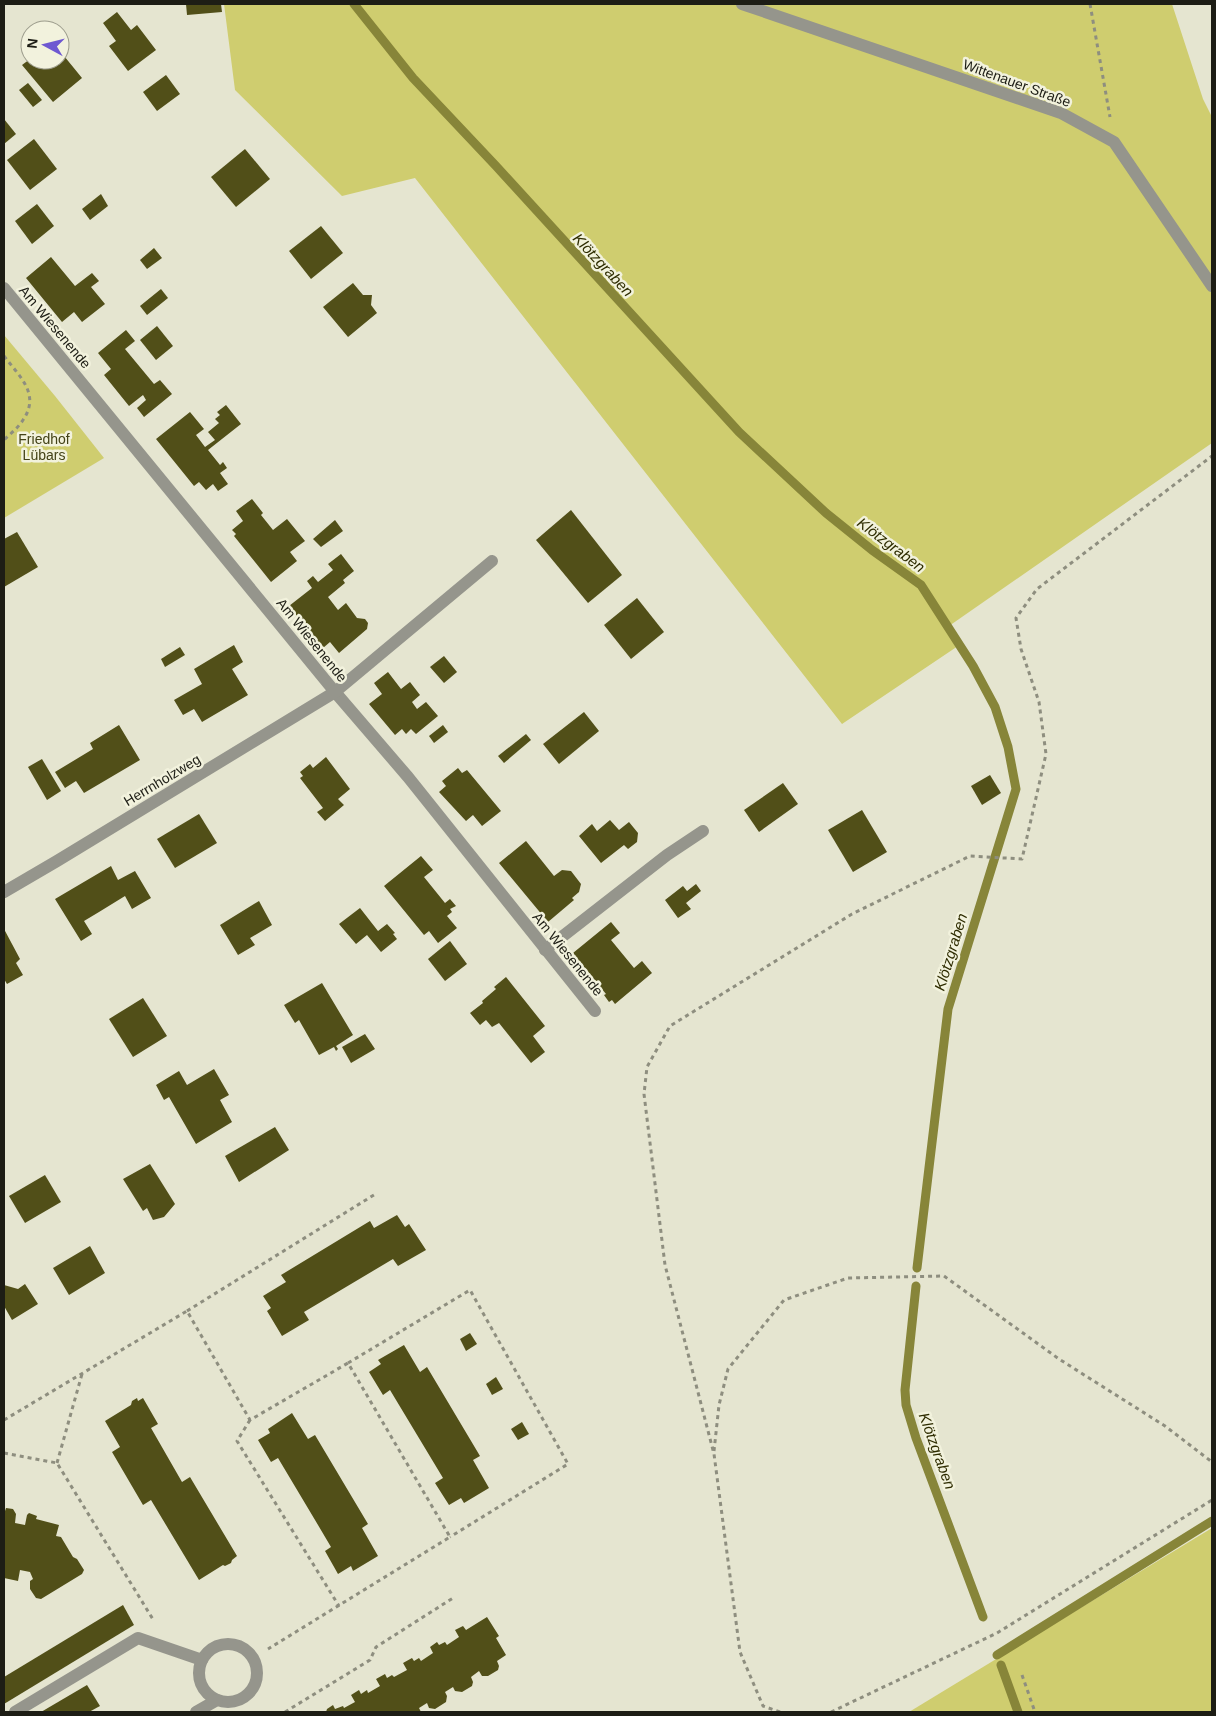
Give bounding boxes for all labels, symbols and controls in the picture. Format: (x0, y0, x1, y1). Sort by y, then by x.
north arrow (20, 20, 70, 70)
text: N (24, 37, 41, 49)
street label: Wittenauer Straße (961, 56, 1073, 110)
water label: Klötzgraben (570, 230, 637, 300)
street label: Am Wiesenende (16, 283, 94, 372)
park label: Friedhof Lübars (18, 431, 70, 463)
water label: Klötzgraben (854, 514, 928, 575)
street label: Am Wiesenende (273, 595, 351, 685)
street label: Herrnholzweg (121, 751, 203, 809)
street label: Am Wiesenende (529, 909, 607, 999)
water label: Klötzgraben (931, 911, 970, 993)
water label: Klötzgraben (916, 1410, 959, 1491)

